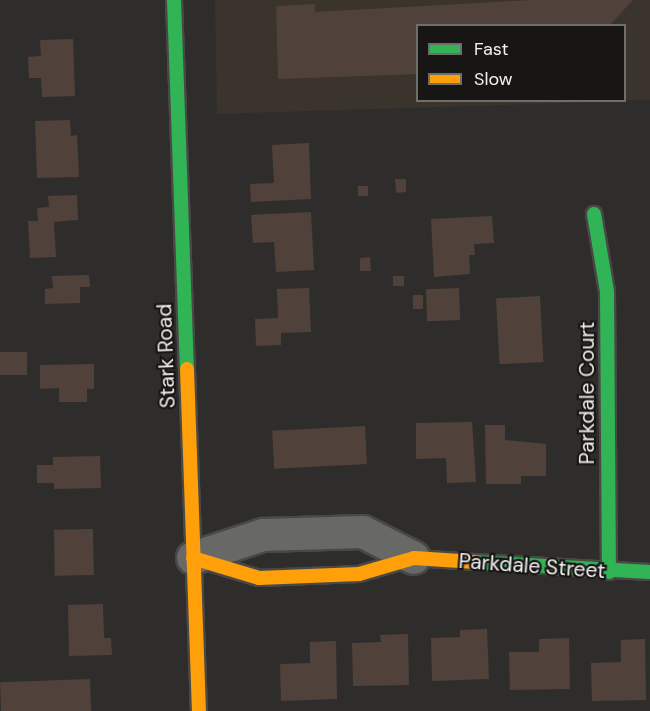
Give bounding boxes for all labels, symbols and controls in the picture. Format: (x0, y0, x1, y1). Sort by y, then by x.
legend (416, 24, 626, 102)
text: Fast (474, 37, 509, 61)
text: Slow (474, 67, 513, 91)
street label: Stark Road (152, 303, 180, 409)
street label: Parkdale Court (574, 321, 600, 465)
street label: Parkdale Street (458, 548, 606, 584)

